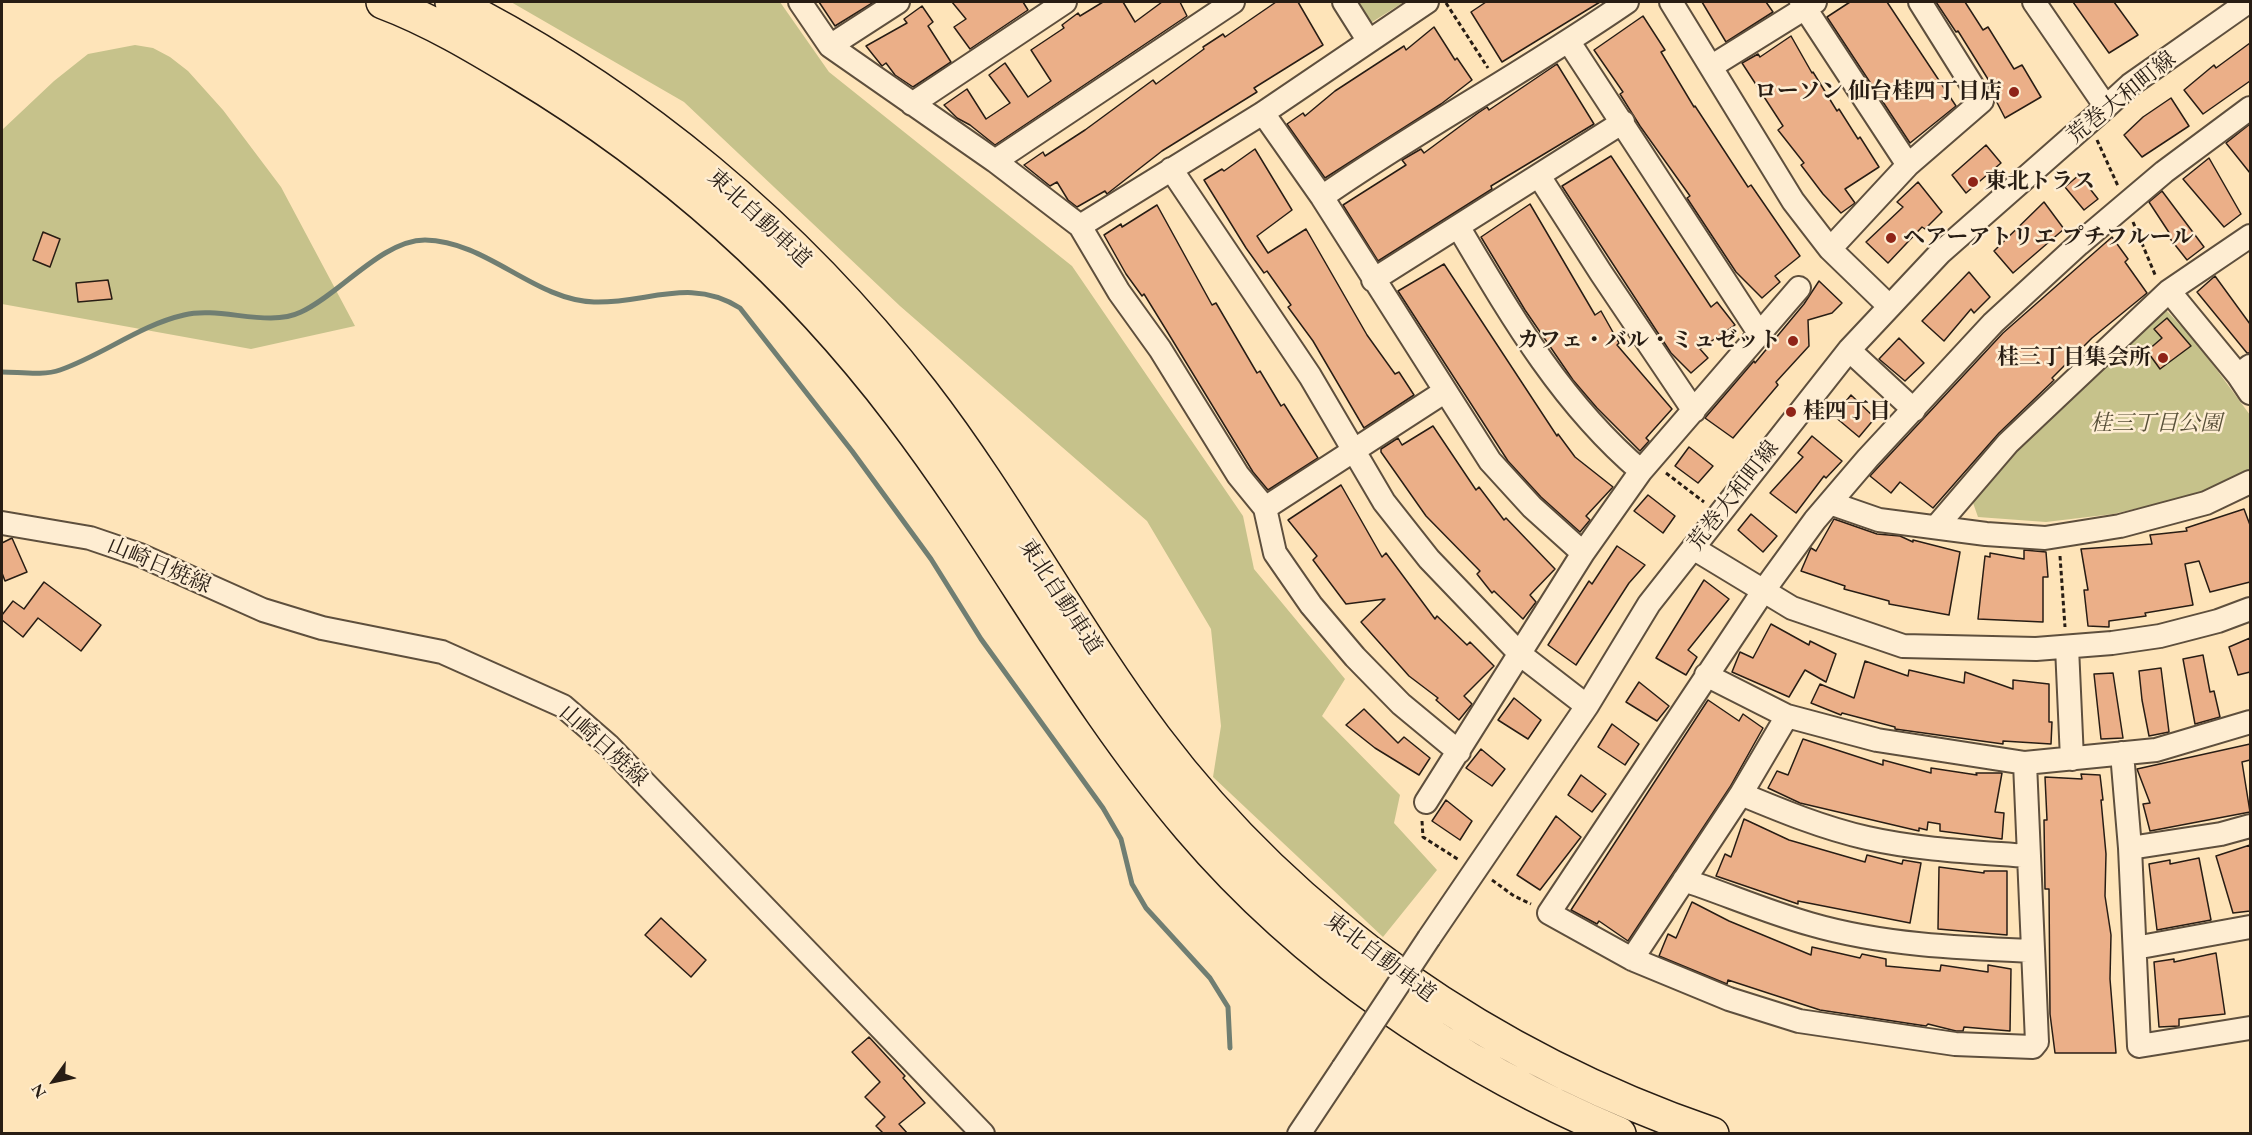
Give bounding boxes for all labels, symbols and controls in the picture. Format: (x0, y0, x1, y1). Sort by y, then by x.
street label: 荒巻大和町線 (2062, 46, 2182, 150)
place label: ローソン 仙台桂四丁目店 (1755, 79, 2002, 105)
marker: ローソン 仙台桂四丁目店 (2007, 85, 2021, 99)
street label: 東北自動車道 (702, 164, 816, 274)
place label: 東北トラス (1985, 169, 2095, 195)
marker: 東北トラス (1966, 175, 1980, 189)
place label: ヘアーアトリエ プチフルール (1903, 225, 2194, 251)
marker: ヘアーアトリエ プチフルール (1884, 231, 1898, 245)
place label: カフェ・バル・ミュゼット (1517, 328, 1781, 354)
marker: カフェ・バル・ミュゼット (1786, 334, 1800, 348)
place label: 桂三丁目集会所 (1997, 345, 2151, 371)
marker: 桂三丁目集会所 (2156, 351, 2170, 365)
place label: 桂四丁目 (1803, 399, 1891, 425)
marker: 桂四丁目 (1784, 405, 1798, 419)
park label: 桂三丁目公園 (2090, 411, 2222, 437)
street label: 荒巻大和町線 (1683, 436, 1785, 556)
street label: 山崎日焼線 (103, 532, 215, 600)
street label: 東北自動車道 (1013, 534, 1107, 660)
street label: 山崎日焼線 (553, 699, 653, 793)
street label: 東北自動車道 (1319, 908, 1441, 1008)
north arrow (24, 1051, 84, 1111)
text: N (26, 1080, 51, 1102)

